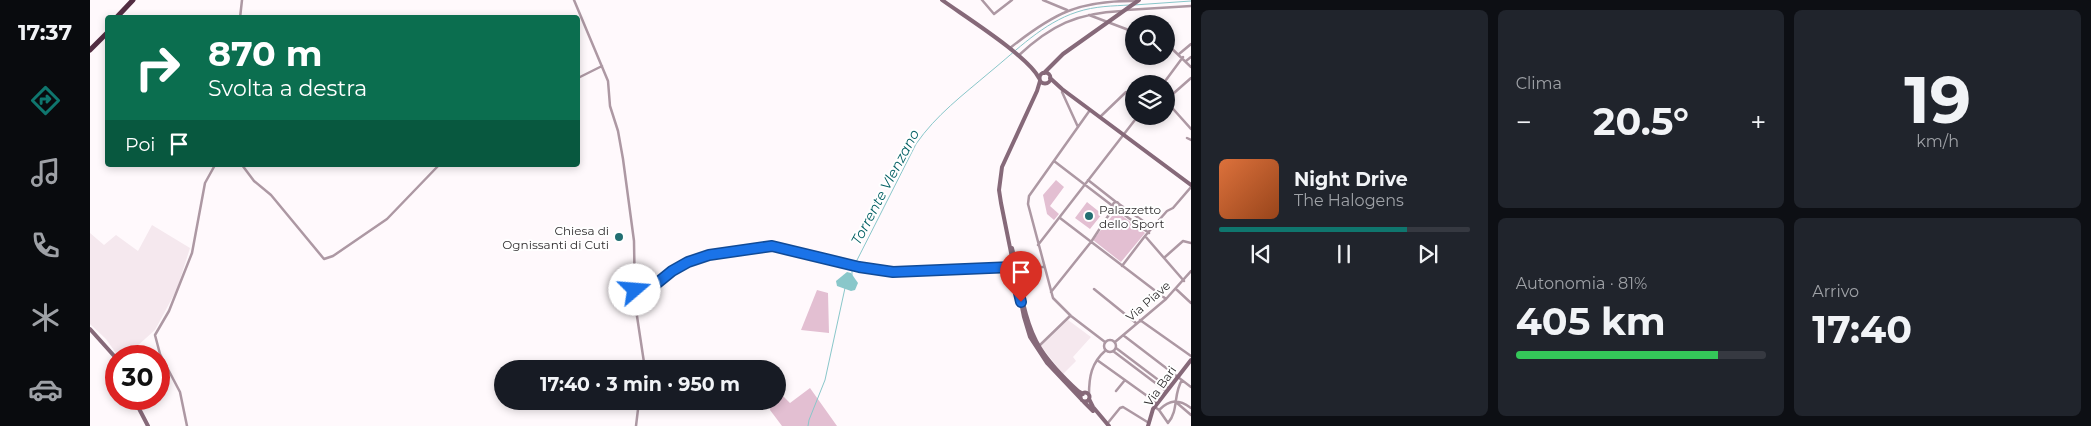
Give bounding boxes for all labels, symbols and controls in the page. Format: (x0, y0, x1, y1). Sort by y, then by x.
map controls (1125, 15, 1175, 125)
button: search (1125, 15, 1175, 65)
text: 17:37 (18, 19, 72, 46)
text: 870 m (208, 32, 323, 75)
icon: right (125, 35, 190, 100)
text: 19 (1904, 60, 1971, 139)
text: Clima (1516, 74, 1562, 93)
text: Svolta a destra (208, 75, 367, 102)
button: layers (1125, 75, 1175, 125)
icon: directions (28, 83, 63, 118)
text: 20.5° (1593, 98, 1689, 145)
text: − (1516, 105, 1532, 139)
text: + (1750, 105, 1766, 139)
water label: Torrente Vlenzano (847, 126, 923, 248)
icon: arrive (165, 130, 193, 158)
text: km/h (1916, 132, 1959, 151)
text: Poi (125, 133, 155, 156)
icon: music (28, 155, 63, 190)
text: Night Drive (1294, 168, 1408, 191)
text: The Halogens (1294, 191, 1404, 210)
place label: Palazzetto dello Sport (1099, 202, 1165, 231)
marker: Palazzetto dello Sport (1083, 210, 1095, 222)
place label: Chiesa di Ognissanti di Cuti (502, 223, 609, 252)
icon: phone (28, 228, 63, 263)
marker: Chiesa di Ognissanti di Cuti (613, 231, 625, 243)
icon: previous (1247, 240, 1275, 268)
icon: pause (1330, 240, 1358, 268)
icon: next (1414, 240, 1442, 268)
pin (1000, 251, 1042, 302)
icon: arrive (1007, 258, 1035, 286)
position arrow (608, 263, 660, 315)
text: Autonomia · 81% (1516, 274, 1647, 293)
street label: Via Piave (1123, 278, 1173, 324)
text: Arrivo (1812, 282, 1859, 301)
text: 405 km (1516, 298, 1666, 345)
icon: climate (28, 300, 63, 335)
text: 17:40 (1812, 306, 1912, 353)
speed limit sign: 30 (105, 345, 170, 410)
street label: Via Bari (1141, 363, 1179, 409)
icon: car (28, 372, 63, 407)
text: 17:40 · 3 min · 950 m (540, 373, 740, 396)

